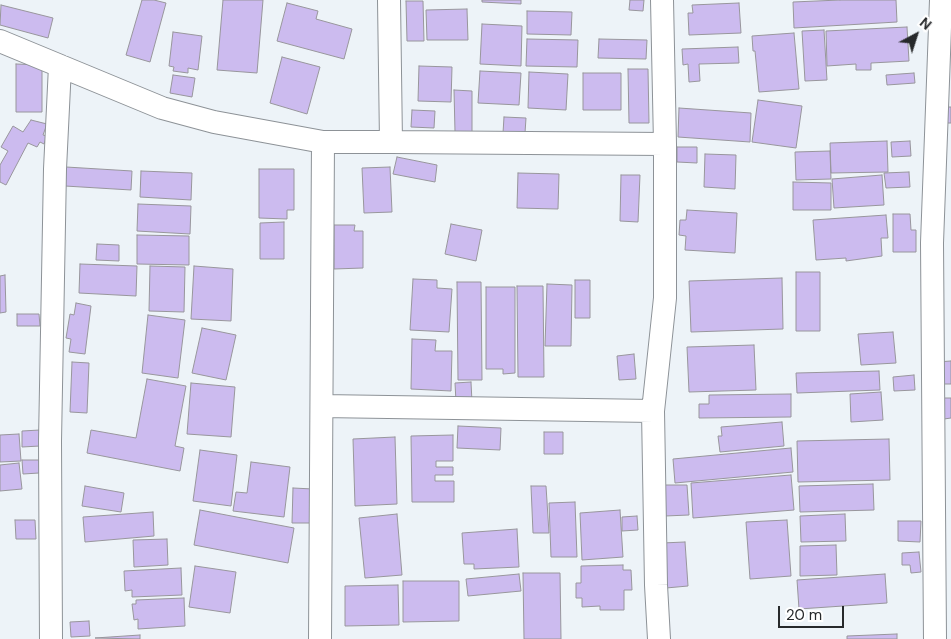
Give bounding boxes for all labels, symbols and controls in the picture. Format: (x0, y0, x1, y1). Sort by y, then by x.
north arrow (891, 10, 941, 60)
text: N (916, 13, 935, 34)
scale bar (781, 596, 847, 628)
text: 20 m (786, 605, 822, 625)

